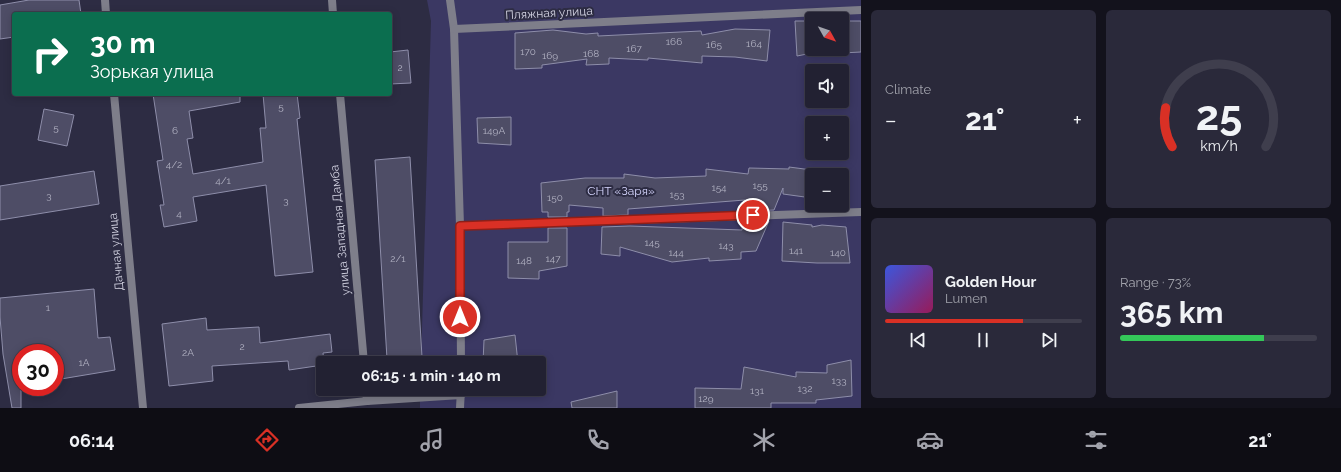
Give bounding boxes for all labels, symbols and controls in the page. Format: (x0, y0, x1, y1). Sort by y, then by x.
street label: Пляжная улица (505, 4, 593, 22)
north arrow (805, 12, 849, 56)
map controls (805, 12, 849, 212)
text: 30 m (90, 27, 156, 60)
icon: right (24, 28, 76, 80)
house number: 166 (666, 36, 682, 47)
house number: 164 (746, 38, 762, 49)
house number: 165 (706, 39, 722, 50)
house number: 167 (626, 43, 642, 54)
house number: 170 (520, 46, 536, 57)
house number: 168 (583, 48, 599, 59)
house number: 169 (542, 50, 558, 61)
text: Зорькая улица (90, 61, 214, 82)
house number: 2 (397, 62, 403, 73)
button: sound (805, 64, 849, 108)
text: Climate (885, 82, 931, 97)
text: 25 (1195, 91, 1242, 140)
house number: 5 (278, 101, 284, 112)
text: 21° (965, 102, 1005, 137)
text: − (885, 107, 897, 133)
text: + (1073, 107, 1082, 133)
button: + (805, 116, 849, 160)
house number: 5 (53, 122, 59, 133)
house number: 6 (172, 125, 178, 136)
house number: 149А (483, 125, 505, 136)
text: km/h (1200, 138, 1237, 154)
house number: 4/2 (166, 159, 182, 170)
street label: улица Западная Дамба (327, 164, 353, 296)
button: − (805, 168, 849, 212)
house number: 4/1 (215, 175, 232, 186)
house number: 155 (752, 180, 768, 191)
house number: 154 (711, 182, 727, 193)
park label: СНТ «Заря» (587, 184, 655, 198)
house number: 153 (669, 189, 685, 200)
house number: 3 (46, 190, 52, 201)
house number: 150 (547, 192, 563, 203)
house number: 3 (283, 195, 289, 206)
pin (736, 198, 770, 232)
icon: arrive (742, 204, 764, 226)
house number: 4 (176, 208, 182, 219)
street label: Дачная улица (106, 212, 126, 292)
house number: 145 (644, 237, 660, 248)
house number: 143 (718, 240, 734, 251)
house number: 141 (789, 245, 804, 256)
house number: 144 (668, 247, 684, 258)
house number: 140 (830, 247, 846, 258)
house number: 2/1 (390, 253, 406, 264)
house number: 147 (545, 253, 561, 264)
house number: 148 (516, 255, 532, 266)
text: Golden Hour (945, 273, 1036, 291)
text: Range · 73% (1120, 275, 1191, 290)
text: Lumen (945, 291, 987, 306)
text: 365 km (1120, 295, 1223, 330)
position arrow (439, 296, 481, 338)
house number: 1 (46, 302, 51, 313)
icon: previous (907, 329, 929, 351)
icon: pause (972, 329, 994, 351)
icon: next (1038, 329, 1060, 351)
house number: 2 (239, 341, 245, 352)
speed limit sign: 30 (12, 344, 64, 396)
house number: 2А (182, 347, 194, 358)
house number: 1А (78, 357, 90, 368)
text: 06:15 · 1 min · 140 m (361, 367, 501, 385)
house number: 133 (832, 375, 846, 386)
house number: 132 (798, 383, 812, 394)
house number: 131 (750, 385, 765, 396)
house number: 129 (698, 393, 714, 404)
icon: directions (253, 426, 281, 454)
icon: music (418, 426, 446, 454)
icon: phone (584, 426, 612, 454)
icon: climate (750, 426, 778, 454)
icon: car (916, 426, 944, 454)
icon: filters (1082, 426, 1110, 454)
text: 06:14 (69, 430, 115, 451)
text: 21° (1248, 430, 1272, 451)

